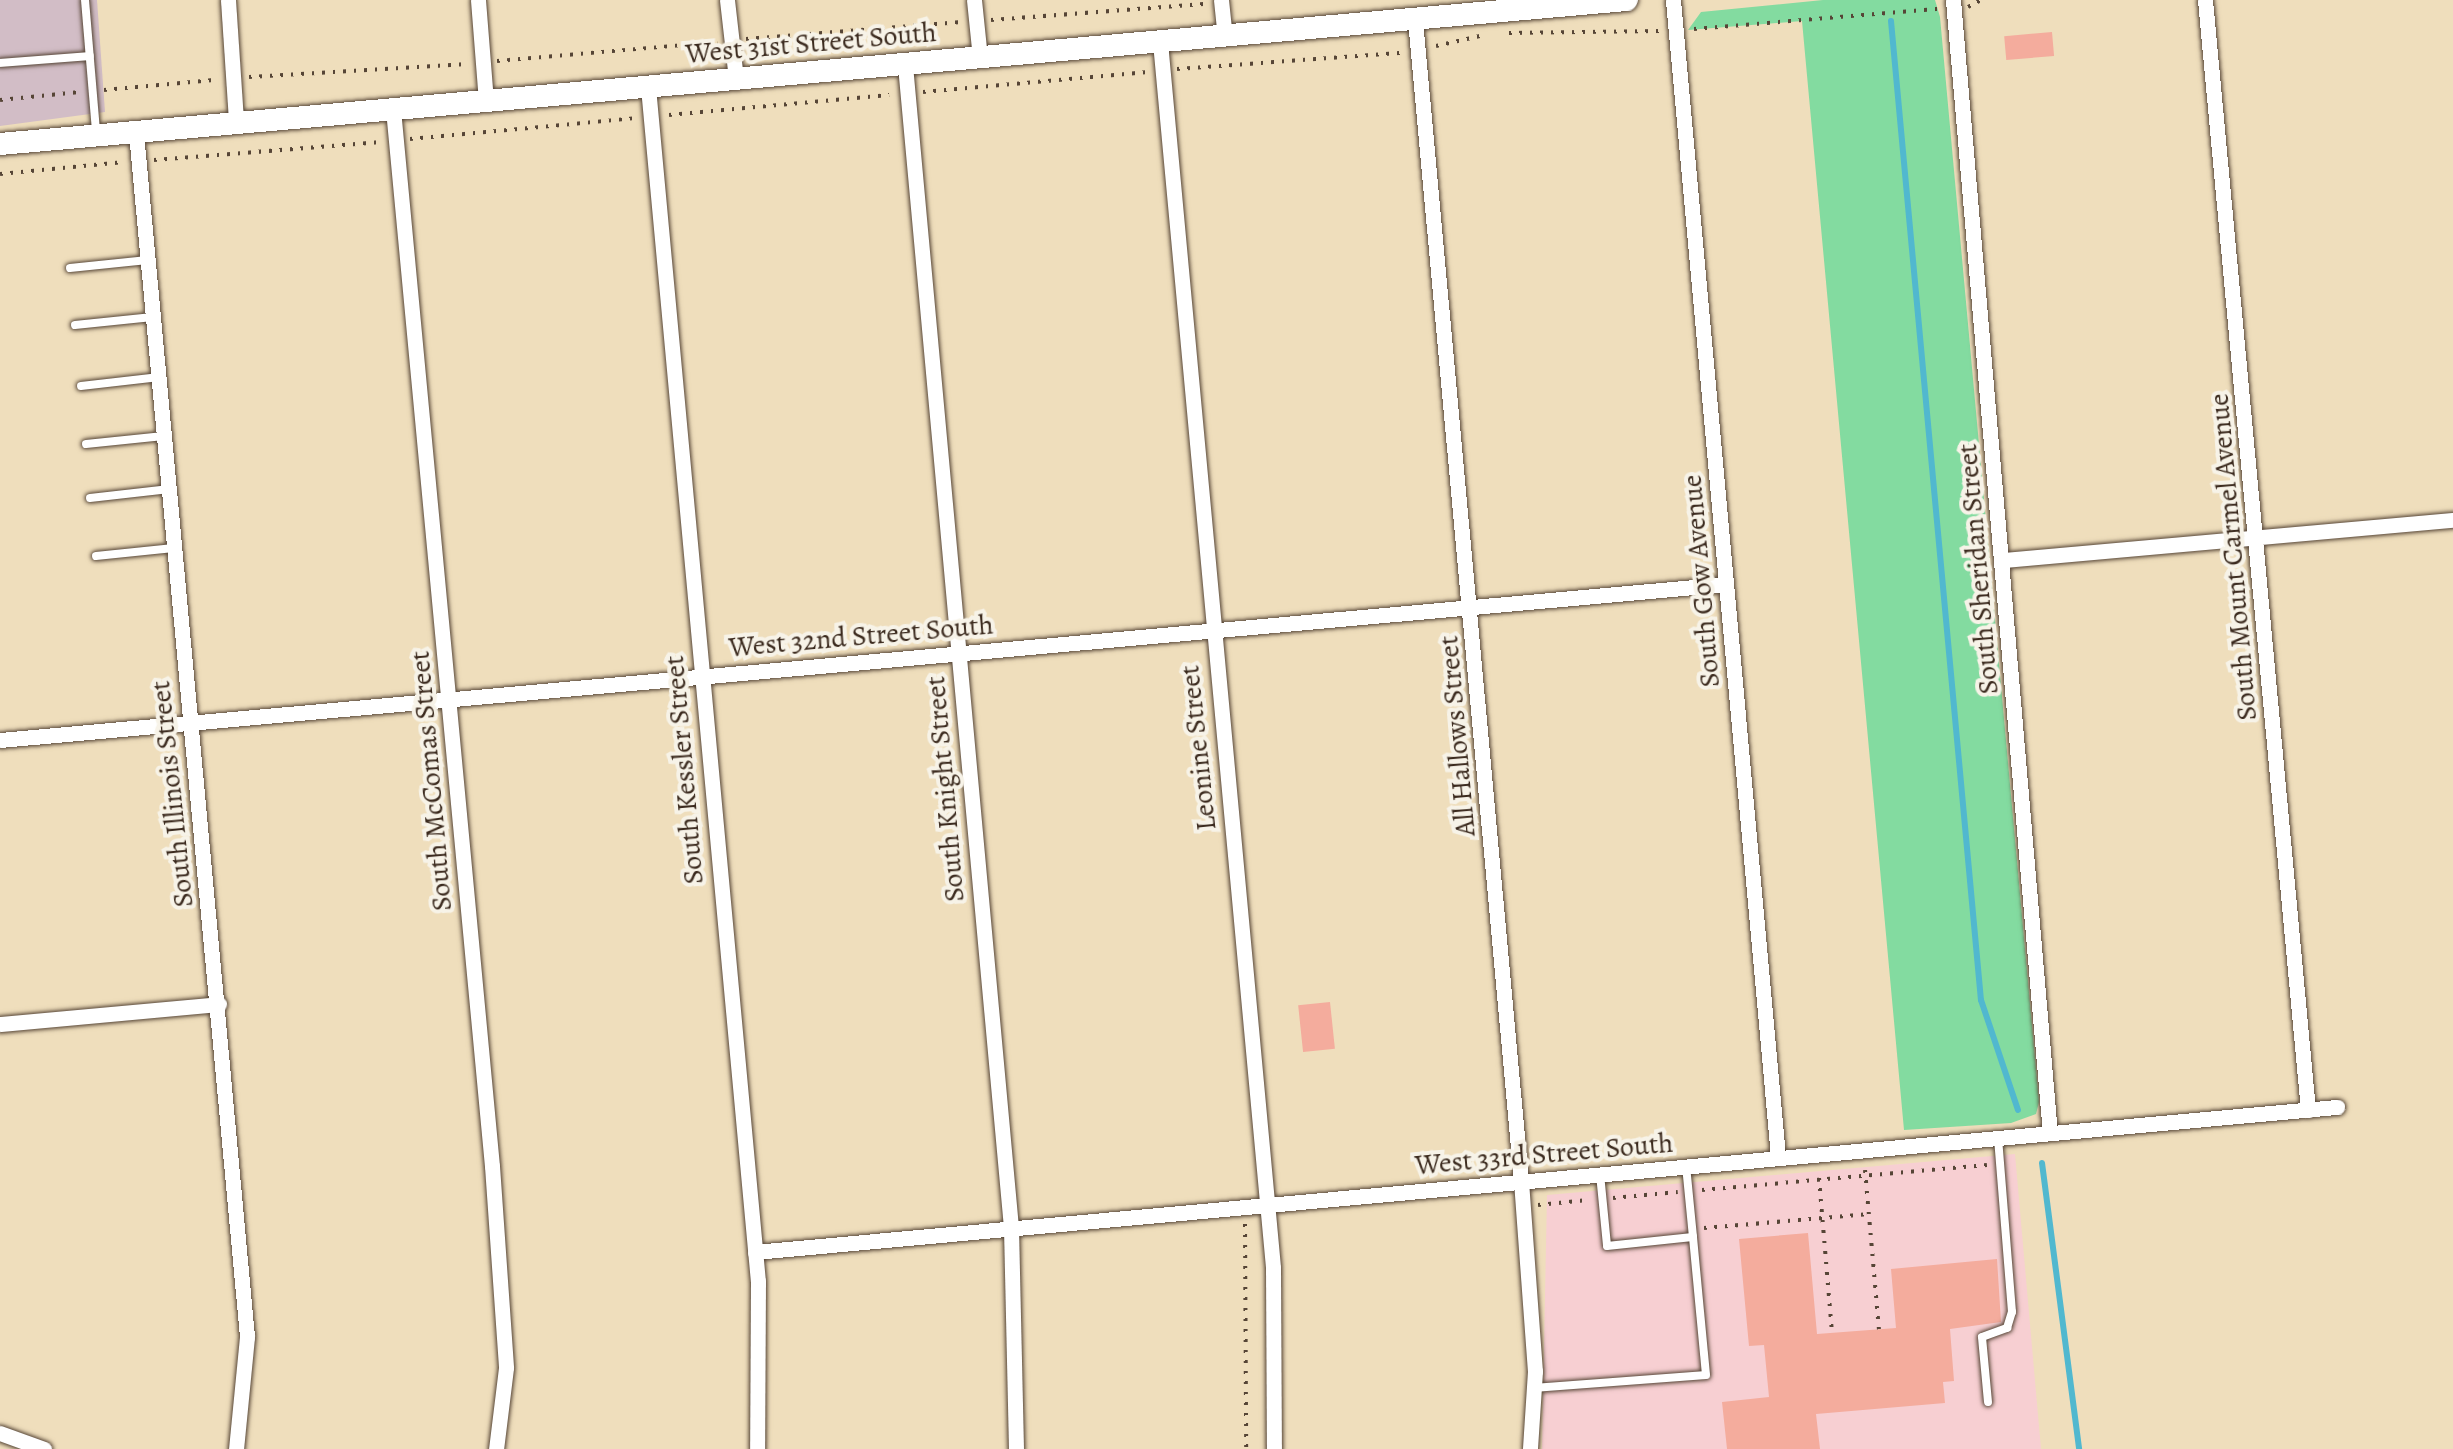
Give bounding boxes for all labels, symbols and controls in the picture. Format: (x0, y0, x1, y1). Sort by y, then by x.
street label: West 31st Street South (684, 15, 938, 71)
street label: South Mount Carmel Avenue (2202, 392, 2264, 722)
street label: South Sheridan Street (1950, 442, 2006, 696)
street label: South Gow Avenue (1675, 473, 1727, 689)
street label: West 32nd Street South (727, 608, 995, 664)
street label: All Hallows Street (1431, 634, 1483, 838)
street label: South McComas Street (403, 650, 459, 912)
street label: South Kessler Street (657, 654, 711, 886)
street label: Leonine Street (1173, 664, 1223, 832)
street label: South Knight Street (918, 675, 972, 903)
street label: South Illinois Street (143, 679, 201, 909)
street label: West 33rd Street South (1414, 1126, 1674, 1182)

